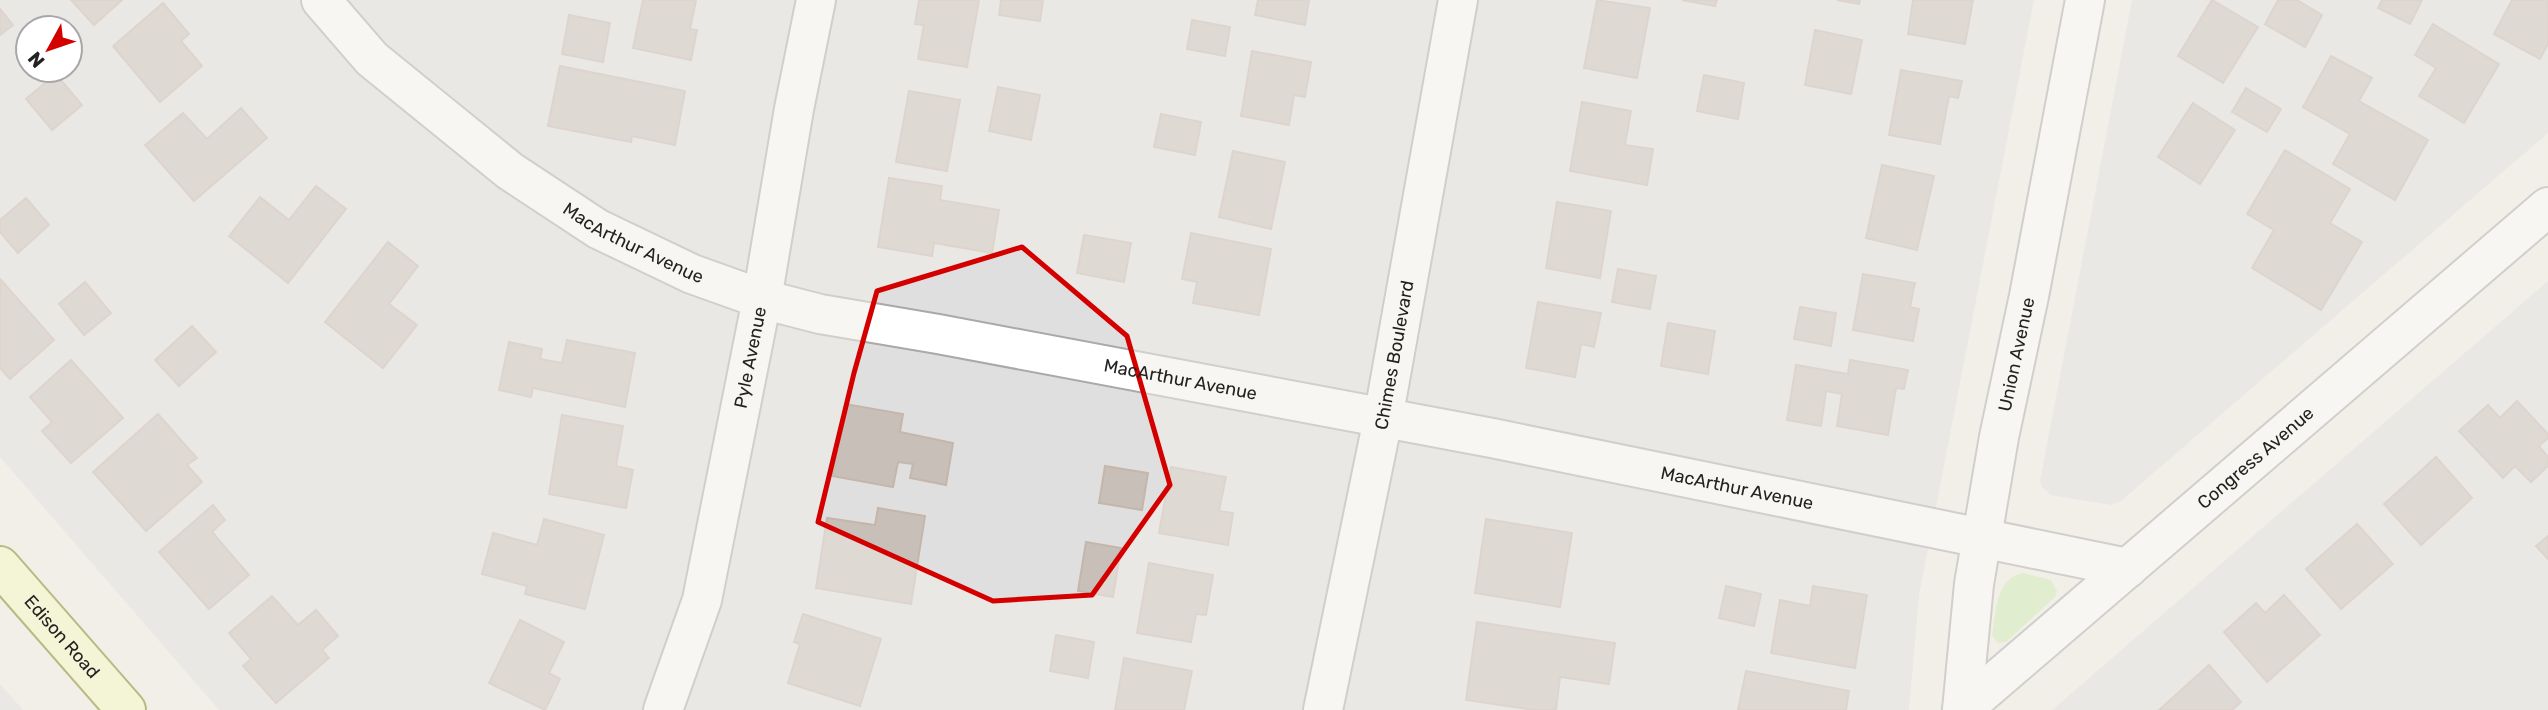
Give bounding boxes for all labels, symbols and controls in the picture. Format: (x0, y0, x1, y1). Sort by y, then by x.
north arrow (14, 14, 84, 84)
text: N (23, 47, 50, 72)
street label: MacArthur Avenue (559, 198, 706, 288)
street label: Chimes Boulevard (1370, 279, 1419, 432)
street label: Union Avenue (1994, 295, 2039, 414)
street label: Pyle Avenue (729, 305, 771, 410)
street label: MacArthur Avenue (1102, 354, 1259, 405)
street label: Congress Avenue (2193, 402, 2318, 514)
street label: MacArthur Avenue (1659, 462, 1815, 514)
street label: Edison Road (20, 591, 104, 683)

